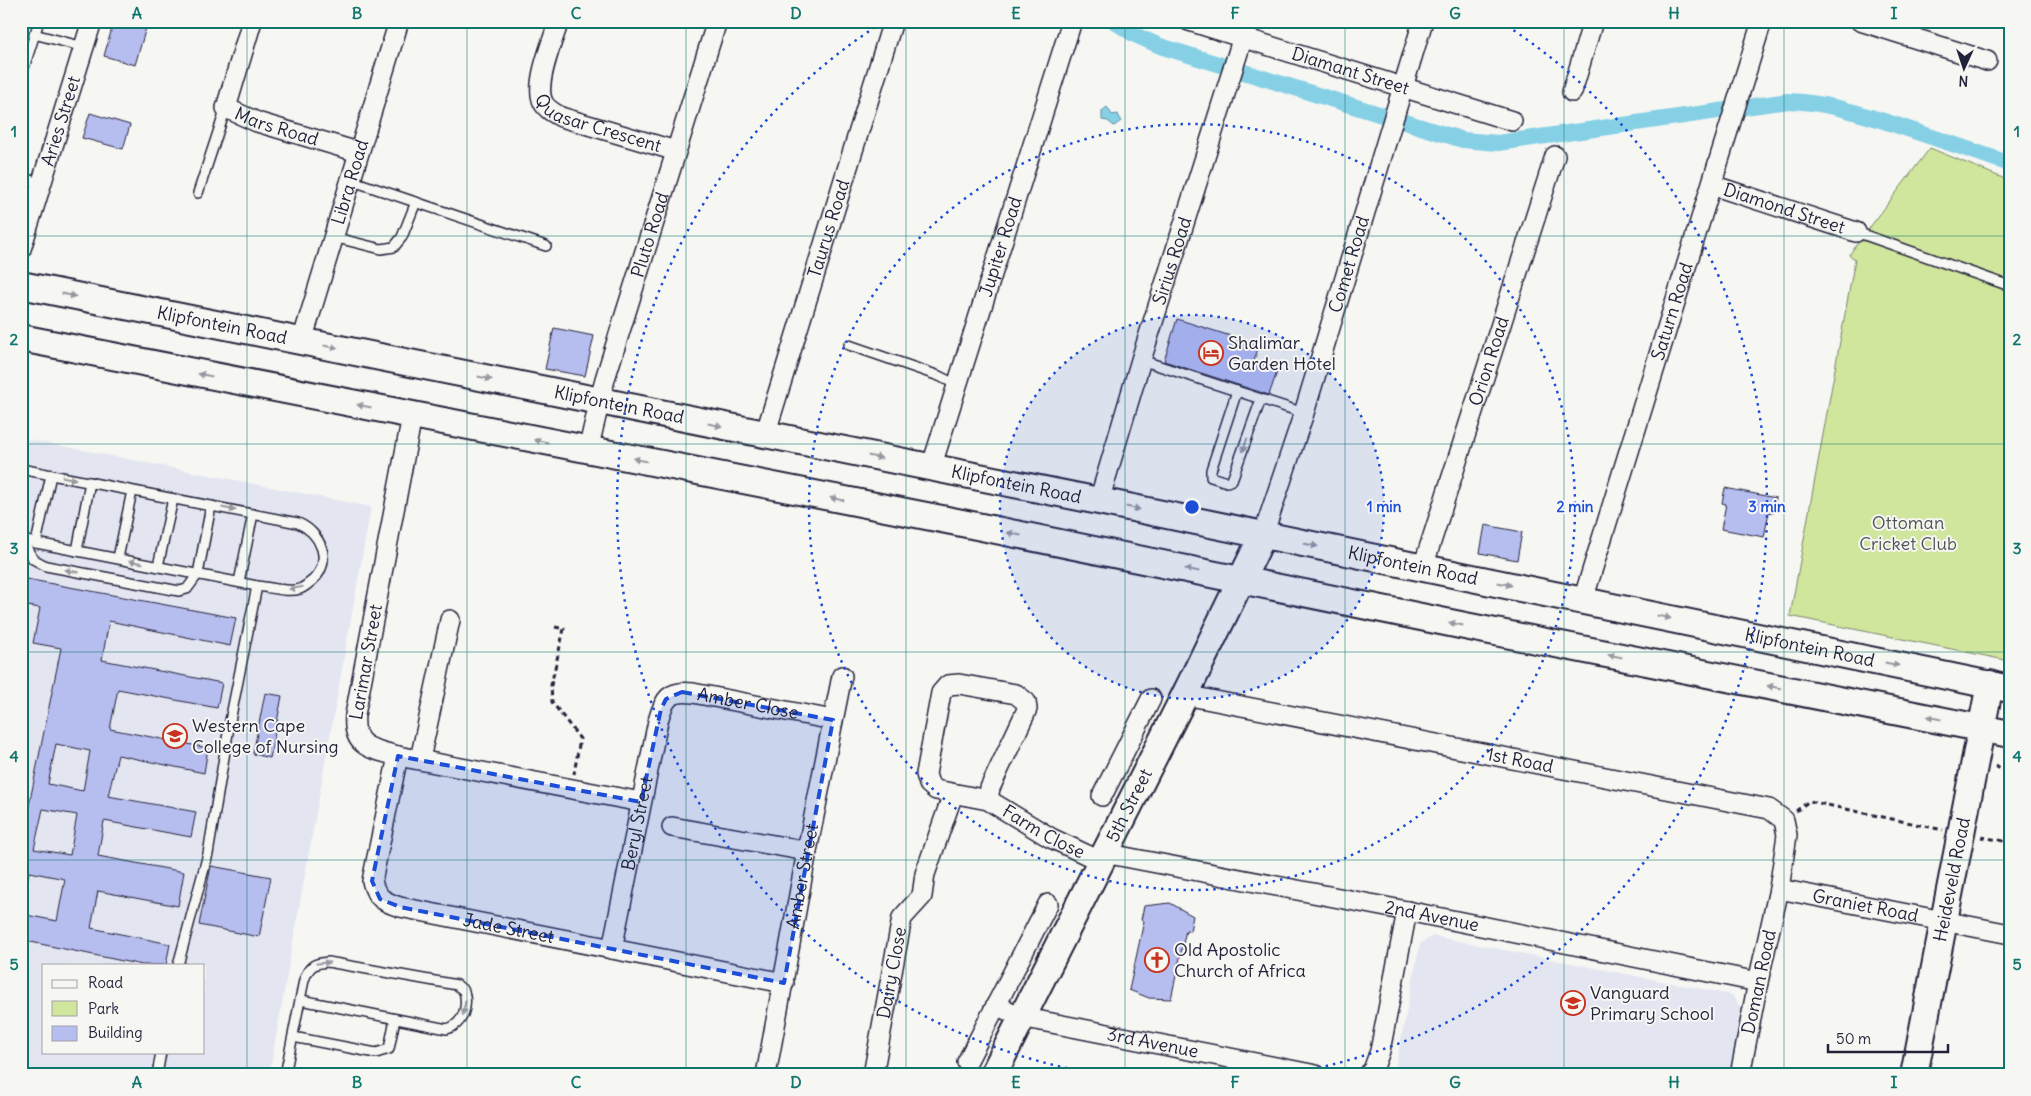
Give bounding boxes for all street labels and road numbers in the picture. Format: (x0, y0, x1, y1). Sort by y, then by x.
street label: Diamant Street (1289, 41, 1412, 100)
street label: Aries Street (36, 73, 85, 169)
street label: Quasar Crescent (530, 90, 664, 157)
street label: Mars Road (231, 101, 322, 151)
street label: Libra Road (326, 136, 374, 227)
street label: Taurus Road (802, 176, 854, 280)
street label: Diamond Street (1721, 178, 1848, 239)
street label: Pluto Road (625, 189, 674, 280)
street label: Jupiter Road (974, 193, 1027, 299)
street label: Comet Road (1323, 213, 1374, 315)
street label: Sirius Road (1147, 214, 1197, 308)
street label: Saturn Road (1646, 259, 1698, 363)
street label: Klipfontein Road (155, 301, 289, 349)
street label: Orion Road (1463, 313, 1514, 409)
street label: Klipfontein Road (552, 380, 687, 429)
street label: Klipfontein Road (949, 460, 1084, 508)
street label: Klipfontein Road (1346, 541, 1480, 590)
street label: Larimar Street (344, 602, 387, 722)
street label: Klipfontein Road (1743, 623, 1877, 672)
street label: Amber Close (695, 682, 801, 724)
street label: 1st Road (1484, 742, 1556, 778)
street label: 5th Street (1101, 765, 1157, 846)
street label: Beryl Street (616, 774, 658, 873)
street label: Farm Close (998, 799, 1089, 863)
street label: Heideveld Road (1928, 815, 1975, 944)
street label: Amber Street (781, 822, 823, 931)
street label: Graniet Road (1811, 884, 1921, 927)
street label: 2nd Avenue (1383, 895, 1481, 936)
street label: Jade Street (461, 908, 556, 948)
street label: Dairy Close (872, 925, 911, 1020)
street label: Doman Road (1736, 927, 1781, 1036)
street label: 3rd Avenue (1105, 1022, 1201, 1063)

